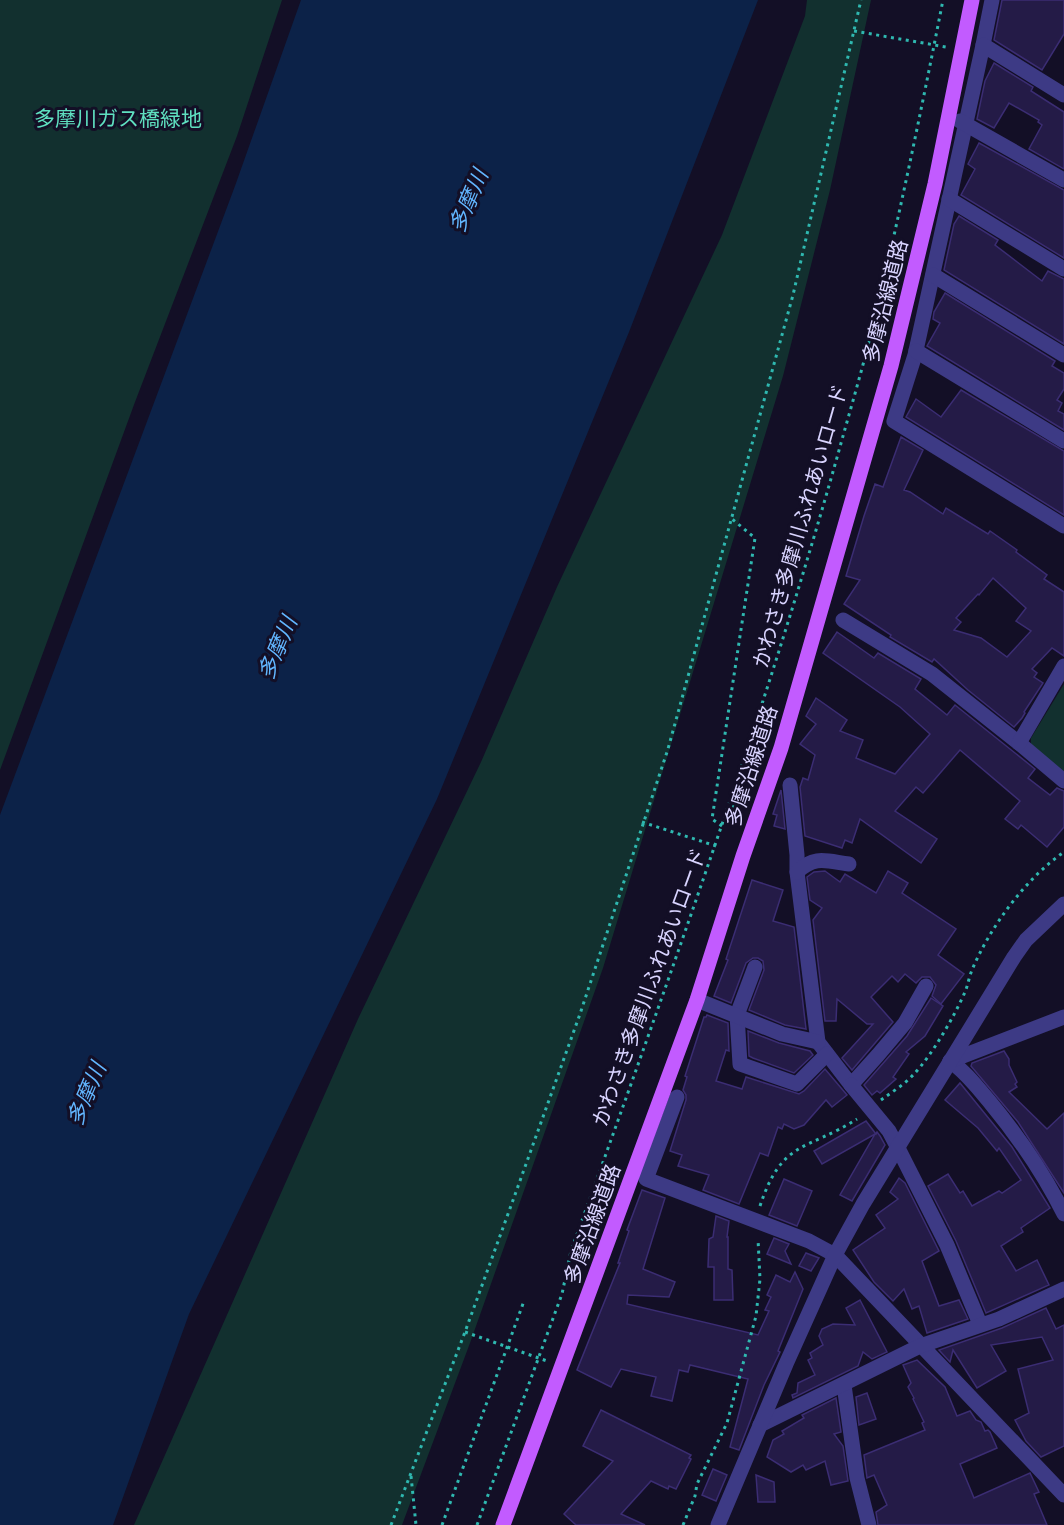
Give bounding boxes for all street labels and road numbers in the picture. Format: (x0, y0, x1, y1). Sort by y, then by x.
street label: 多摩沿線道路 (857, 237, 913, 365)
street label: かわさき多摩川ふれあいロード (747, 381, 853, 671)
street label: 多摩沿線道路 (719, 702, 783, 830)
street label: かわさき多摩川ふれあいロード (586, 844, 712, 1130)
street label: 多摩沿線道路 (558, 1160, 626, 1288)

